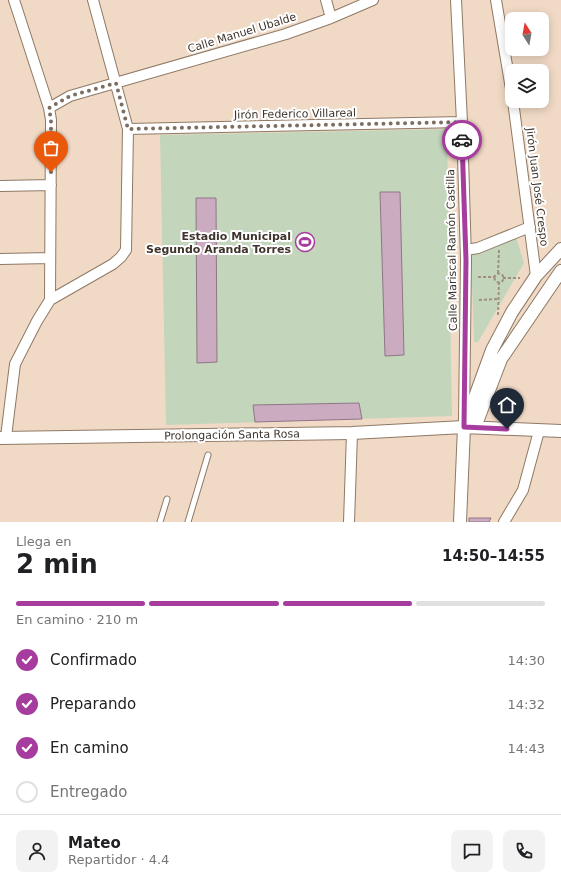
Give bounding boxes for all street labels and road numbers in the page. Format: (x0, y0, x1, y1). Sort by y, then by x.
street label: Calle Manuel Ubalde (186, 10, 298, 56)
street label: Jirón Federico Villareal (233, 106, 356, 122)
street label: Jirón Juan José Crespo (523, 126, 551, 247)
street label: Calle Mariscal Ramón Castilla (444, 169, 460, 331)
street label: Prolongación Santa Rosa (164, 427, 300, 443)

